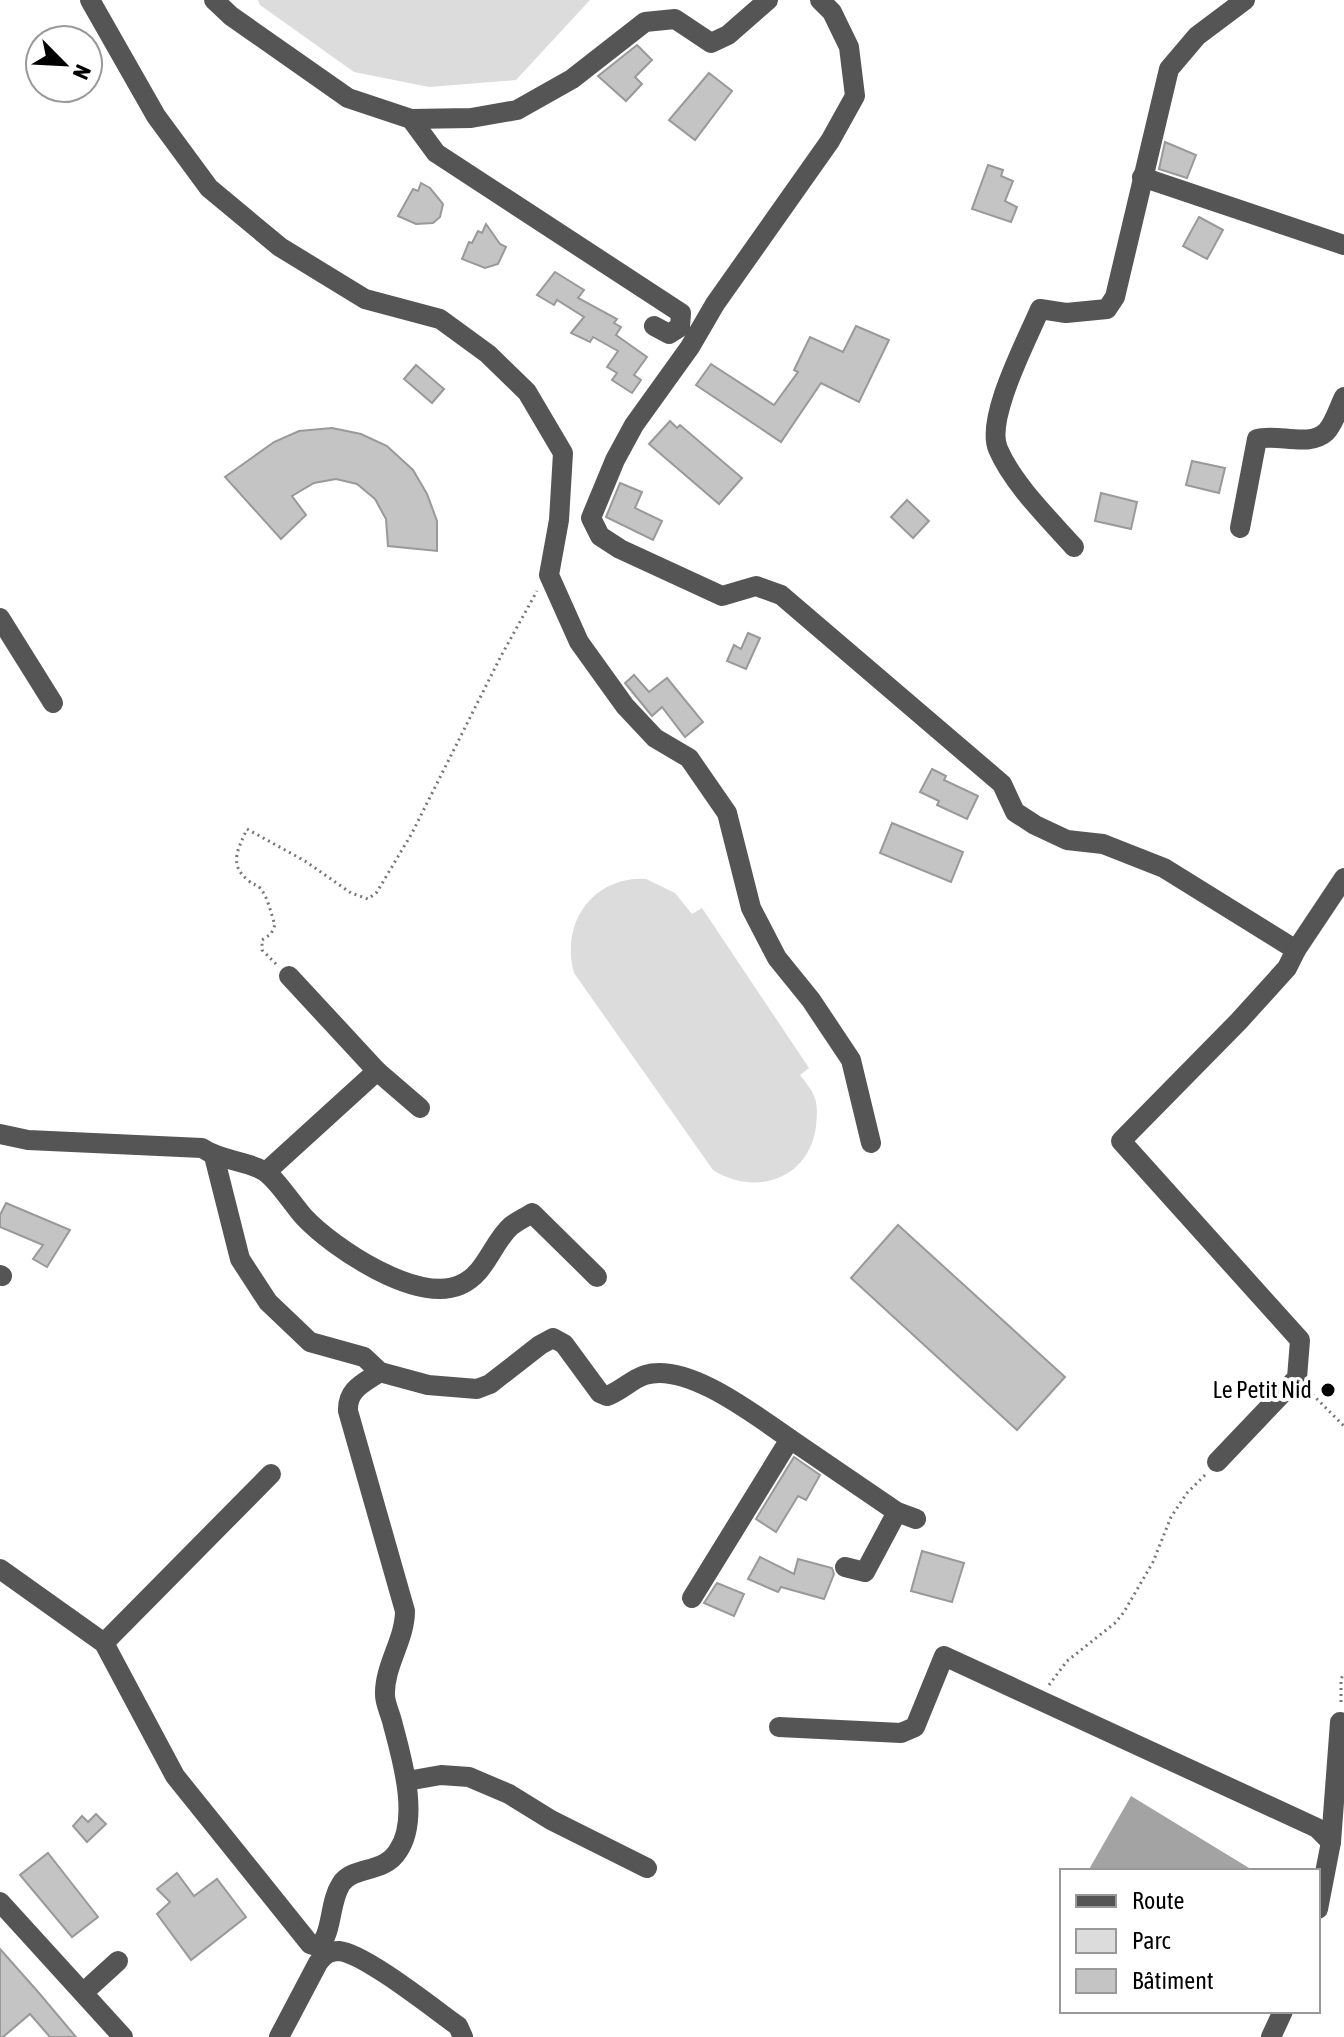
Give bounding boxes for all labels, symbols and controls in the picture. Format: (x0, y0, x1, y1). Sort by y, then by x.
north arrow (24, 24, 104, 104)
text: N (68, 61, 97, 83)
place label: Le Petit Nid (1212, 1376, 1312, 1403)
marker: Le Petit Nid (1319, 1381, 1337, 1399)
legend (1060, 1869, 1320, 2013)
text: Route (1132, 1887, 1184, 1914)
text: Parc (1132, 1927, 1171, 1954)
text: Bâtiment (1132, 1967, 1214, 1994)

